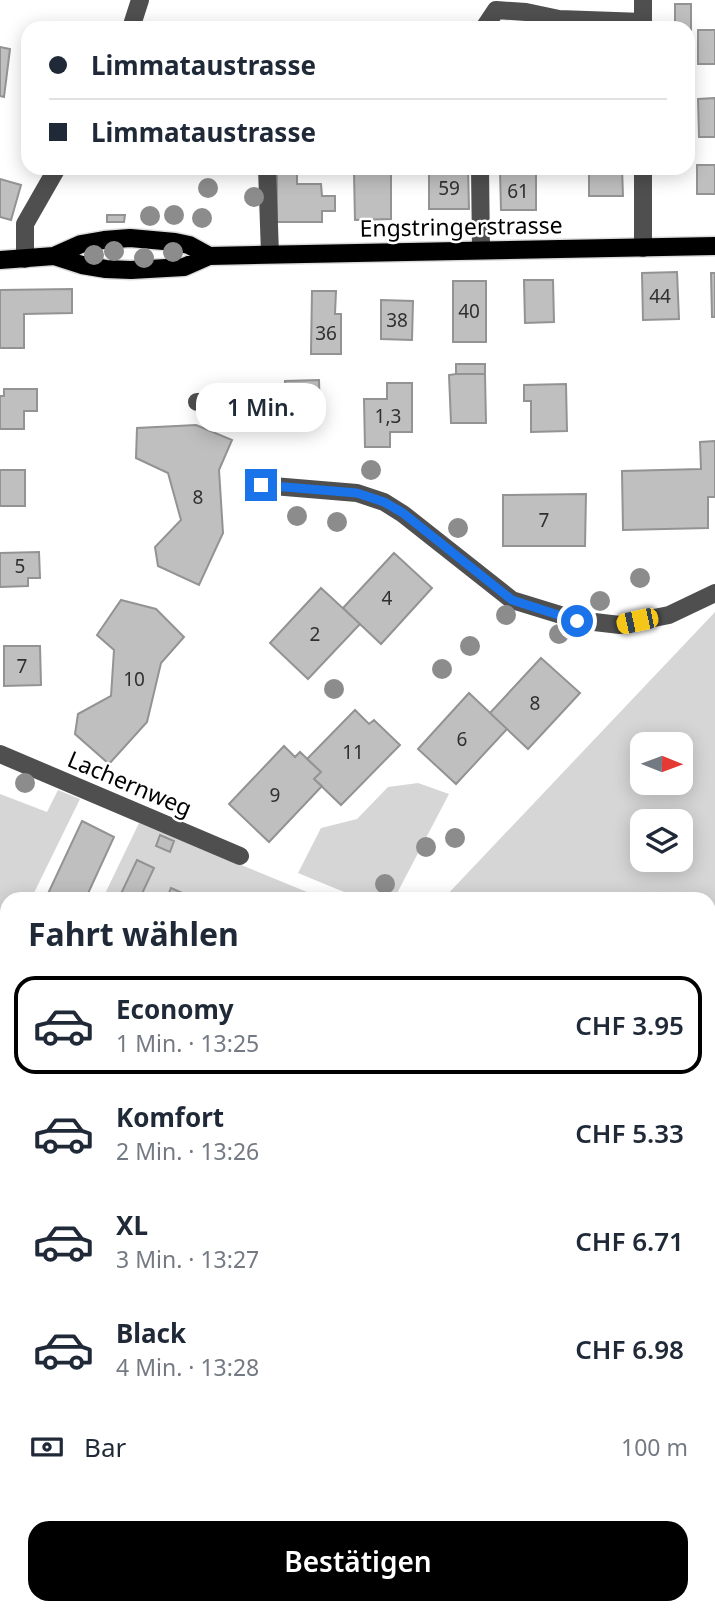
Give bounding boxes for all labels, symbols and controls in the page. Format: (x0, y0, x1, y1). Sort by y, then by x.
text: Limmataustrasse (91, 47, 316, 83)
text: Limmataustrasse (91, 114, 316, 150)
house number: 59 (438, 175, 460, 201)
house number: 61 (507, 178, 529, 204)
street label: Engstringerstrasse (359, 208, 563, 244)
house number: 44 (649, 283, 671, 309)
house number: 40 (458, 298, 480, 324)
house number: 38 (386, 307, 408, 333)
house number: 36 (315, 320, 337, 346)
callout: 1 Min. (196, 384, 326, 433)
text: 1 Min. (227, 391, 295, 423)
house number: 1,3 (375, 403, 401, 429)
route end (245, 469, 277, 501)
house number: 8 (193, 484, 203, 510)
house number: 7 (539, 507, 549, 533)
house number: 5 (15, 553, 25, 579)
house number: 4 (382, 585, 393, 611)
route start (561, 605, 593, 637)
car (615, 606, 660, 636)
house number: 2 (310, 621, 320, 647)
house number: 7 (17, 653, 27, 679)
house number: 10 (123, 666, 145, 692)
house number: 8 (530, 690, 540, 716)
house number: 6 (457, 726, 467, 752)
north arrow (630, 732, 693, 794)
map controls (630, 732, 693, 872)
house number: 11 (342, 739, 364, 765)
street label: Lachernweg (63, 742, 197, 824)
house number: 9 (270, 782, 280, 808)
button: layers (630, 809, 693, 872)
text: Fahrt wählen (28, 912, 239, 955)
text: Economy (116, 991, 234, 1027)
icon: car (32, 994, 95, 1057)
text: CHF 3.95 (575, 1007, 684, 1043)
text: 1 Min. · 13:25 (116, 1027, 259, 1059)
text: Komfort (116, 1099, 224, 1135)
icon: car (32, 1102, 95, 1165)
text: CHF 5.33 (575, 1115, 684, 1151)
text: 2 Min. · 13:26 (116, 1135, 259, 1167)
text: XL (116, 1207, 148, 1243)
icon: car (32, 1210, 95, 1273)
text: CHF 6.71 (575, 1223, 684, 1259)
text: 3 Min. · 13:27 (116, 1243, 259, 1275)
text: Black (116, 1315, 186, 1351)
icon: car (32, 1318, 95, 1381)
text: CHF 6.98 (575, 1331, 684, 1367)
text: 4 Min. · 13:28 (116, 1351, 259, 1383)
icon: cash (28, 1428, 66, 1466)
text: Bar (84, 1429, 126, 1465)
text: 100 m (621, 1431, 688, 1463)
button: Bestätigen (28, 1521, 688, 1601)

